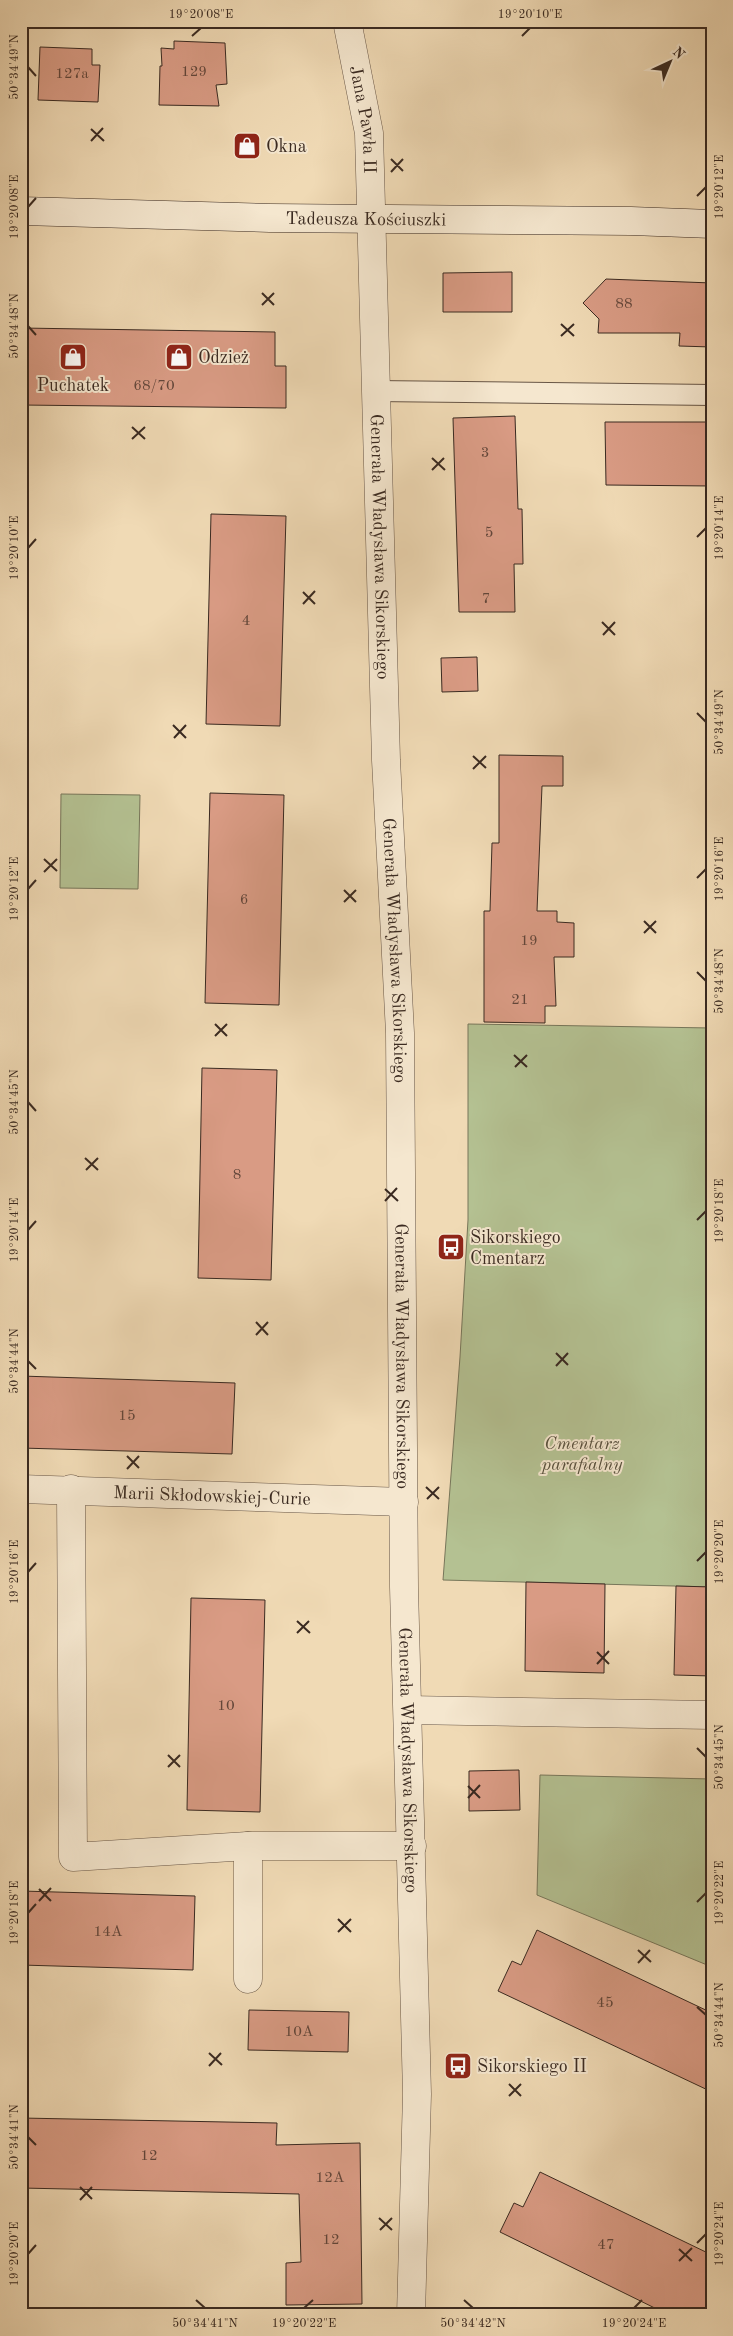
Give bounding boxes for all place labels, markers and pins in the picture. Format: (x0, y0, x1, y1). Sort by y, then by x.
shop icon: Okna (232, 131, 262, 161)
place label: Okna (266, 138, 307, 156)
shop icon: Puchatek (58, 342, 88, 372)
shop icon: Odzież (164, 342, 194, 372)
place label: Odzież (198, 349, 249, 367)
place label: Puchatek (37, 377, 109, 395)
place label: Sikorskiego Cmentarz (470, 1229, 561, 1268)
bus stop icon: Sikorskiego Cmentarz (436, 1232, 466, 1262)
bus stop icon: Sikorskiego II (443, 2051, 473, 2081)
place label: Sikorskiego II (477, 2058, 587, 2076)

